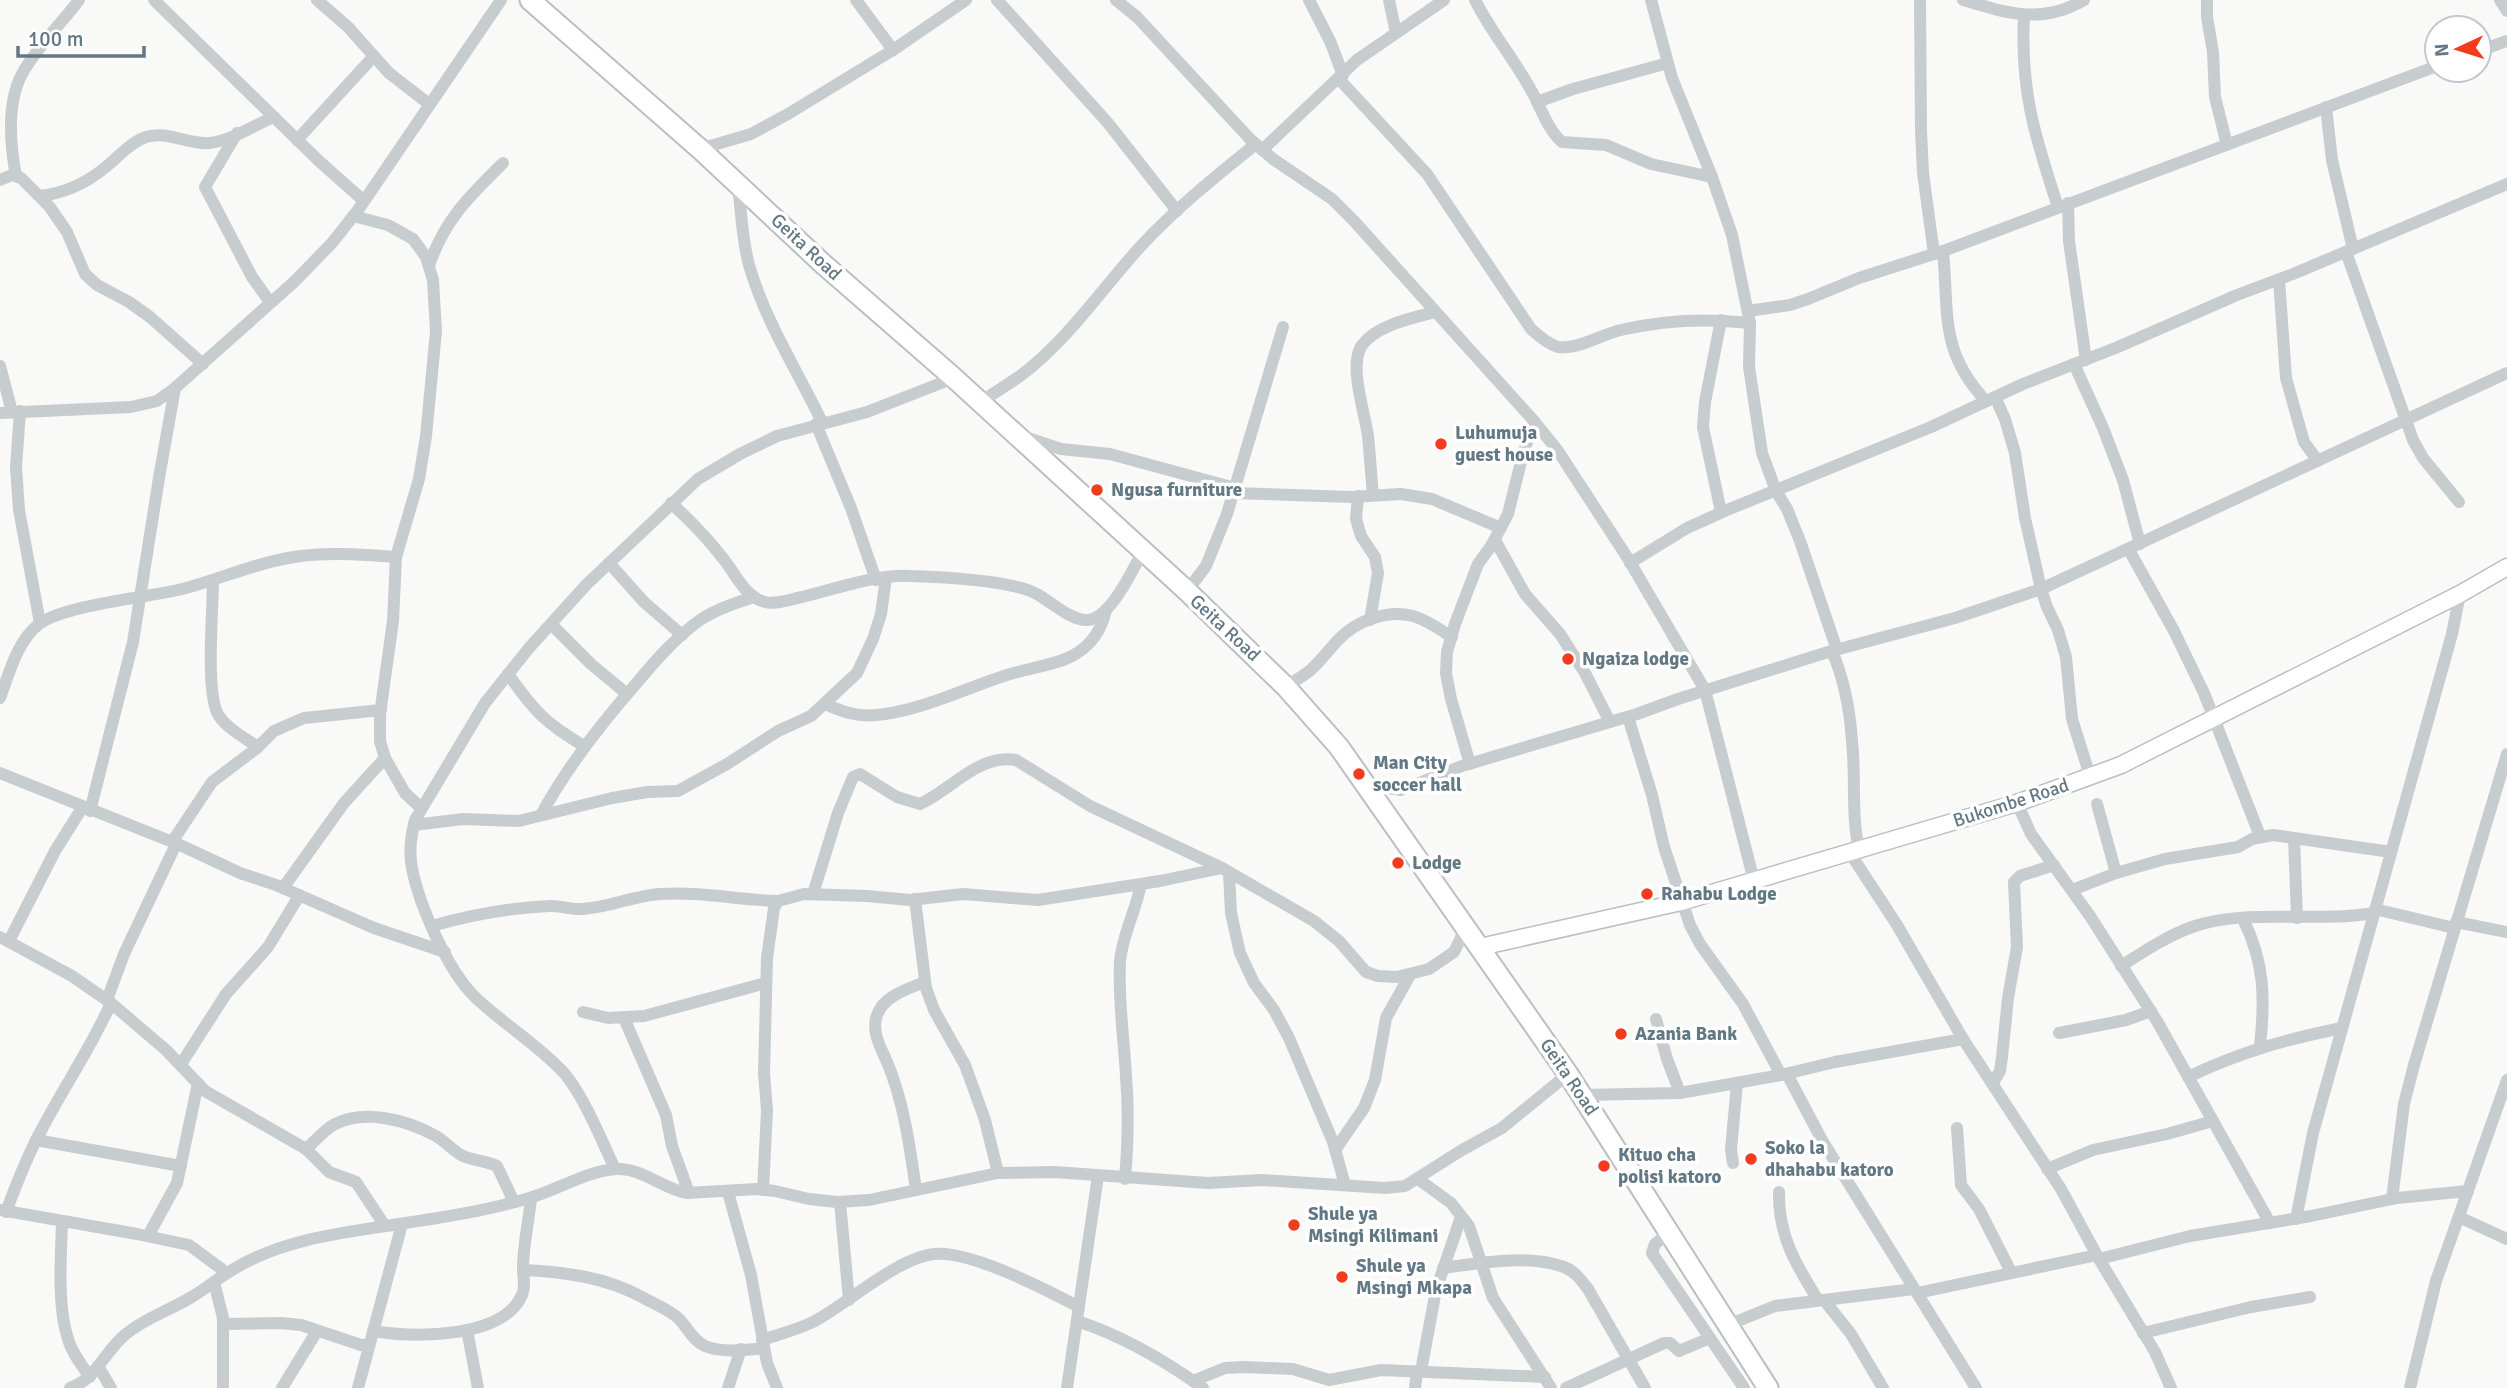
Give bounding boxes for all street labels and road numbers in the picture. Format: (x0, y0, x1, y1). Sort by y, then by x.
street label: Geita Road (766, 208, 846, 286)
street label: Geita Road (1185, 589, 1265, 667)
street label: Bukombe Road (1950, 773, 2072, 833)
street label: Geita Road (1534, 1034, 1604, 1120)

